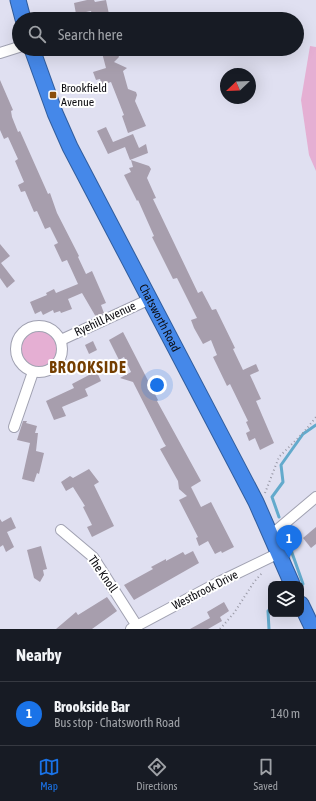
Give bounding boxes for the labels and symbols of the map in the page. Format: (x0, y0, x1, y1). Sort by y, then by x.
north arrow (220, 68, 256, 104)
place label: Brookfield Avenue (61, 81, 107, 109)
marker: Brookfield Avenue (48, 90, 58, 100)
street label: Chatsworth Road (136, 282, 183, 354)
street label: Ryehill Avenue (72, 299, 138, 339)
district label: BROOKSIDE (49, 358, 127, 376)
your location (147, 375, 167, 395)
pin: 1 (276, 525, 302, 558)
street label: The Knoll (85, 553, 121, 596)
street label: Westbrook Drive (170, 567, 240, 613)

